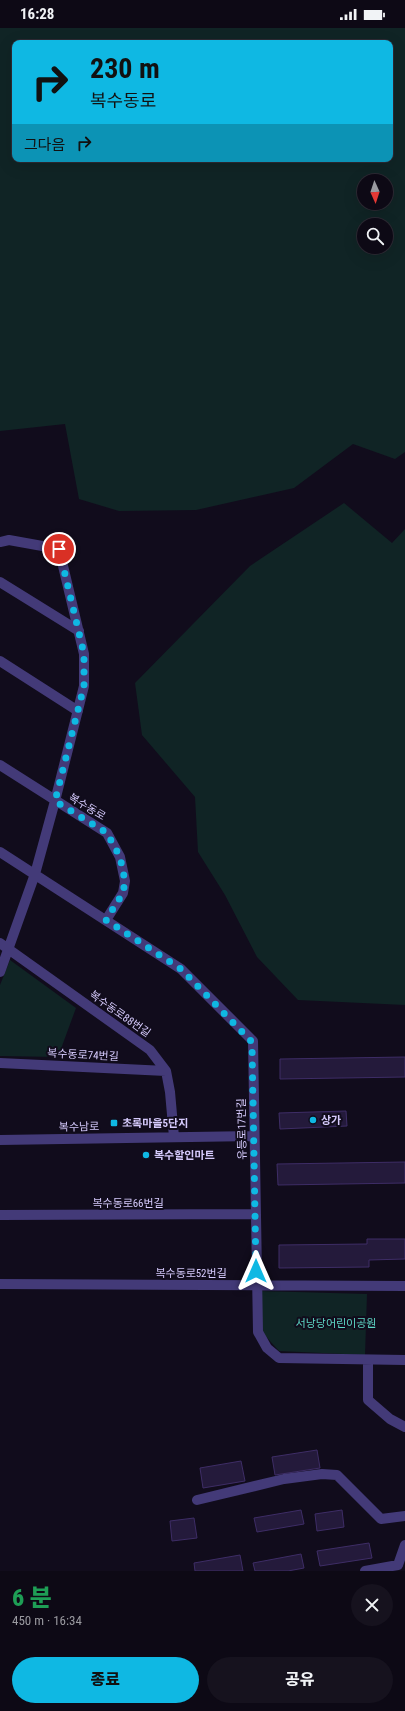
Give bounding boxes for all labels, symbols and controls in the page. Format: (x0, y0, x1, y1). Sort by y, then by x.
text: 16:28 (20, 5, 54, 23)
text: 230 m (90, 52, 160, 85)
icon: right (24, 56, 76, 108)
text: 복수동로 (90, 90, 156, 111)
icon: right (73, 132, 95, 154)
text: 그다음 (24, 136, 65, 154)
north arrow (357, 174, 393, 210)
map controls (357, 174, 393, 254)
button: search (357, 218, 393, 254)
pin (42, 532, 76, 566)
icon: arrive (48, 538, 70, 560)
street label: 복수동로 (66, 791, 108, 823)
street label: 복수동로88번길 (87, 988, 153, 1040)
street label: 복수동로74번길 (47, 1047, 119, 1063)
street label: 유등로17번길 (235, 1098, 249, 1160)
place label: 상가 (321, 1114, 341, 1127)
marker: 상가 (308, 1115, 318, 1125)
place label: 초록마을5단지 (122, 1117, 188, 1130)
marker: 초록마을5단지 (109, 1118, 119, 1128)
street label: 복수남로 (59, 1120, 99, 1134)
place label: 복수할인마트 (154, 1149, 215, 1162)
marker: 복수할인마트 (141, 1150, 151, 1160)
street label: 복수동로66번길 (92, 1197, 164, 1210)
position arrow (235, 1250, 277, 1292)
street label: 복수동로52번길 (155, 1267, 227, 1280)
park label: 서낭당어린이공원 (296, 1317, 376, 1330)
text: 6 분 (12, 1584, 52, 1612)
button: close (351, 1584, 393, 1626)
text: 450 m · 16:34 (12, 1613, 82, 1628)
button: 종료 (12, 1657, 199, 1703)
button: 공유 (207, 1657, 393, 1703)

